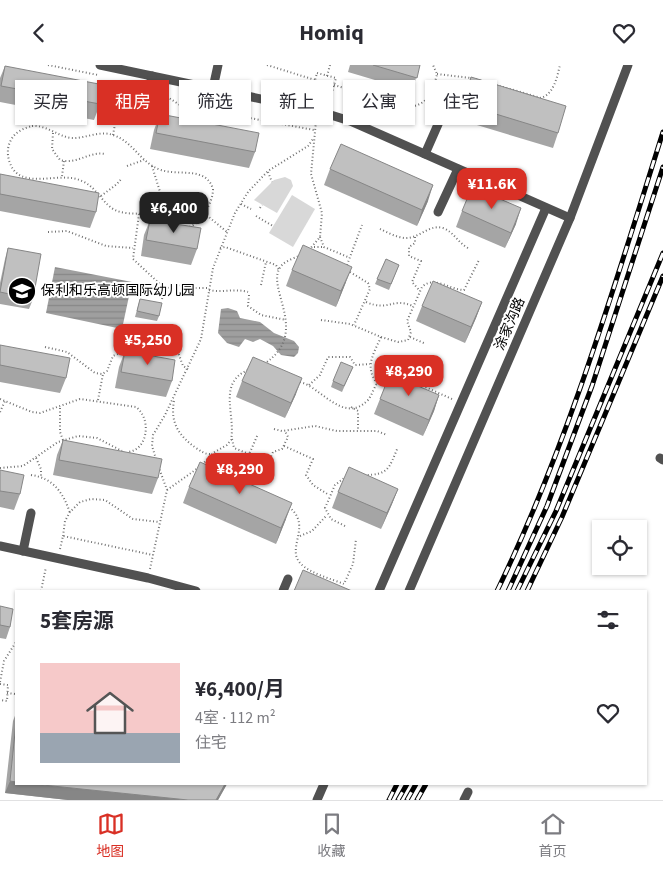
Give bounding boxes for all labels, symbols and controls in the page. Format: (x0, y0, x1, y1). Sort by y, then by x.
text: Homiq (299, 17, 364, 49)
icon: back (25, 19, 53, 47)
icon: heart (610, 19, 638, 47)
chip: 买房 (15, 80, 87, 125)
chip: 租房 (97, 80, 169, 125)
chip: 筛选 (179, 80, 251, 125)
chip: 新上 (261, 80, 333, 125)
chip: 公寓 (343, 80, 415, 125)
chip: 住宅 (425, 80, 497, 125)
pin: ¥11.6K (451, 167, 533, 210)
text: ¥11.6K (468, 173, 516, 195)
pin: ¥6,400 (133, 191, 215, 234)
text: ¥6,400 (150, 197, 198, 219)
school or university icon: 保利和乐高顿国际幼儿园 (7, 276, 37, 306)
place label: 保利和乐高顿国际幼儿园 (41, 281, 195, 301)
street label: 涂家沟路 (490, 294, 530, 354)
pin: ¥5,250 (107, 323, 189, 366)
text: ¥5,250 (124, 329, 172, 351)
pin: ¥8,290 (368, 355, 450, 397)
text: ¥8,290 (385, 360, 433, 382)
pin: ¥8,290 (199, 453, 281, 495)
text: ¥8,290 (216, 458, 264, 480)
map controls (592, 520, 647, 575)
button: locate (592, 520, 647, 575)
text: 5套房源 (40, 606, 114, 636)
icon: filters (594, 606, 622, 634)
text: ¥6,400/月 (195, 674, 285, 704)
icon: home (80, 683, 140, 743)
icon: heart (594, 699, 622, 727)
text: 4室 · 112 m² (195, 707, 276, 729)
text: 住宅 (195, 732, 227, 754)
tab: 地图 (97, 810, 125, 862)
tab: 收藏 (318, 810, 346, 862)
tab: 首页 (539, 810, 567, 862)

